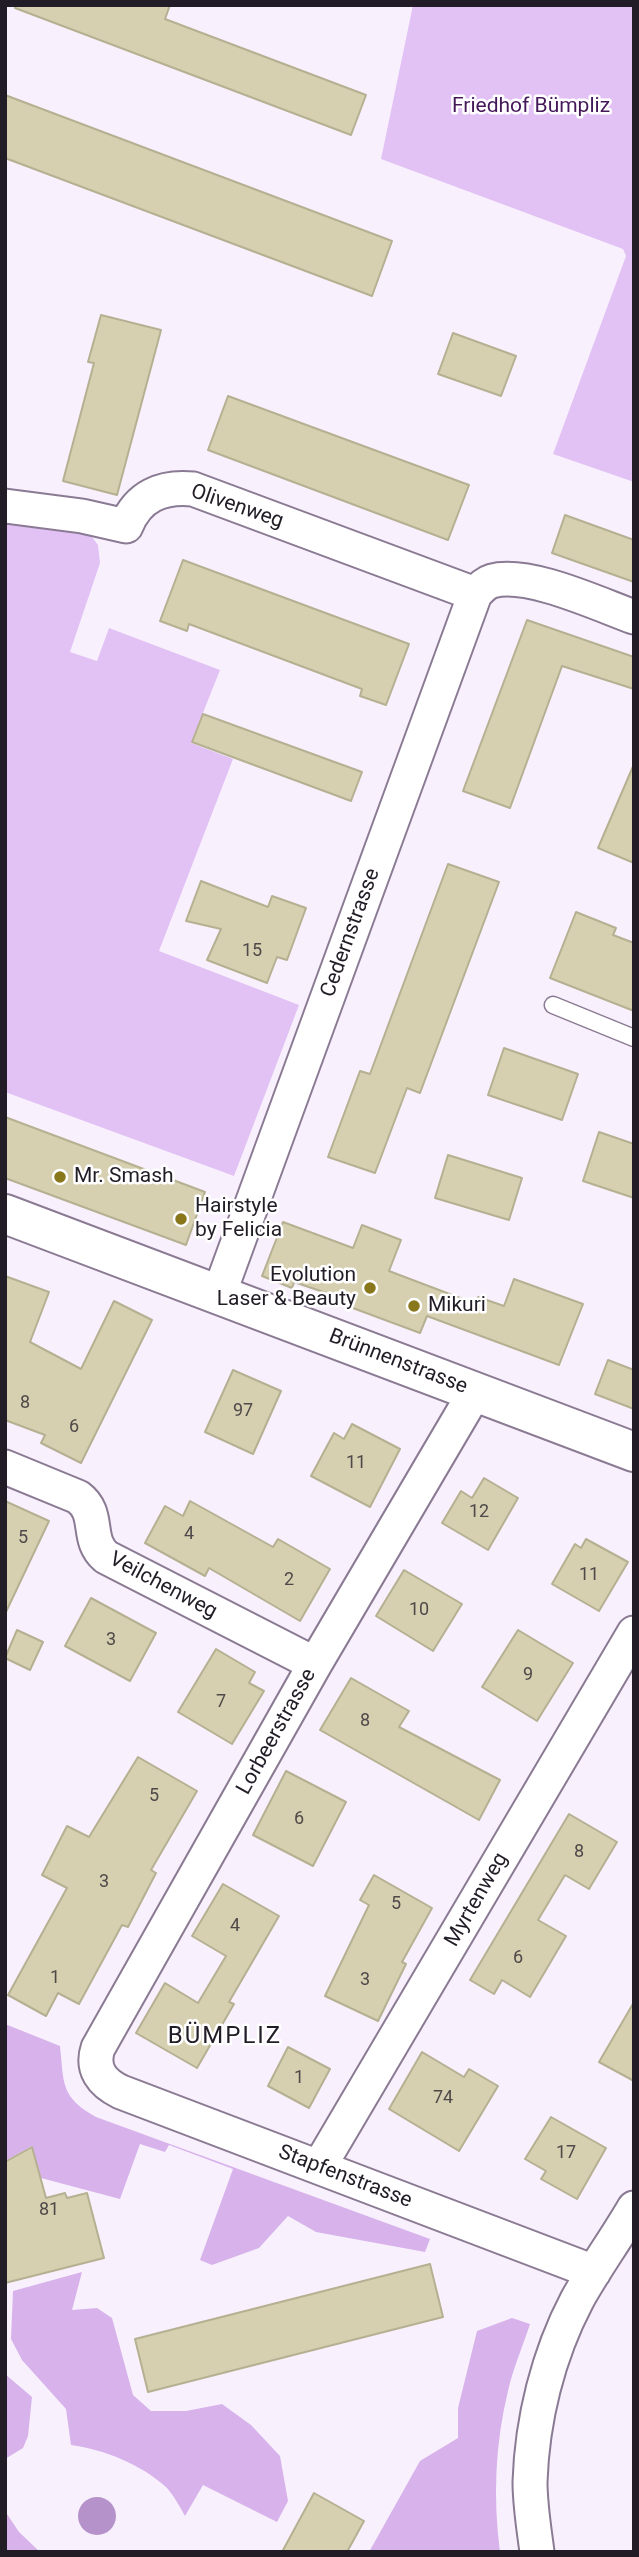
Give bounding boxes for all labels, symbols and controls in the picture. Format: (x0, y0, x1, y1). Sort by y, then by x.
park label: Friedhof Bümpliz (452, 94, 610, 120)
street label: Olivenweg (187, 479, 287, 535)
street label: Cedernstrasse (316, 865, 386, 1001)
house number: 15 (242, 940, 262, 962)
place label: Mr. Smash (74, 1164, 174, 1190)
marker: Mr. Smash (52, 1169, 68, 1185)
place label: Hairstyle by Felicia (195, 1194, 282, 1244)
marker: Hairstyle by Felicia (173, 1211, 189, 1227)
place label: Evolution Laser & Beauty (217, 1263, 356, 1313)
marker: Evolution Laser & Beauty (362, 1280, 378, 1296)
place label: Mikuri (428, 1293, 486, 1319)
marker: Mikuri (406, 1298, 422, 1314)
street label: Brünnenstrasse (325, 1324, 471, 1400)
house number: 8 (20, 1392, 30, 1414)
house number: 97 (233, 1400, 253, 1422)
house number: 6 (69, 1416, 79, 1438)
house number: 11 (346, 1452, 366, 1474)
house number: 12 (469, 1501, 489, 1523)
house number: 4 (184, 1523, 194, 1545)
house number: 5 (18, 1527, 28, 1549)
street label: Veilchenweg (105, 1547, 221, 1625)
house number: 11 (579, 1564, 599, 1586)
house number: 2 (284, 1569, 294, 1591)
house number: 10 (409, 1599, 429, 1621)
house number: 3 (106, 1629, 116, 1651)
house number: 9 (523, 1664, 533, 1686)
street label: Lorbeerstrasse (232, 1665, 322, 1799)
house number: 7 (216, 1691, 226, 1713)
house number: 8 (360, 1710, 370, 1732)
house number: 5 (149, 1785, 159, 1807)
house number: 6 (294, 1808, 304, 1830)
house number: 8 (574, 1841, 584, 1863)
street label: Myrtenweg (440, 1849, 514, 1951)
house number: 3 (99, 1871, 109, 1893)
house number: 5 (391, 1893, 401, 1915)
house number: 4 (230, 1915, 240, 1937)
house number: 6 (513, 1947, 523, 1969)
house number: 1 (50, 1967, 60, 1989)
house number: 3 (360, 1969, 370, 1991)
district label: BÜMPLIZ (169, 2023, 281, 2051)
house number: 1 (294, 2067, 304, 2089)
house number: 74 (433, 2087, 453, 2109)
street label: Stapfenstrasse (275, 2140, 415, 2214)
house number: 17 (556, 2142, 576, 2164)
house number: 81 (39, 2199, 59, 2221)

